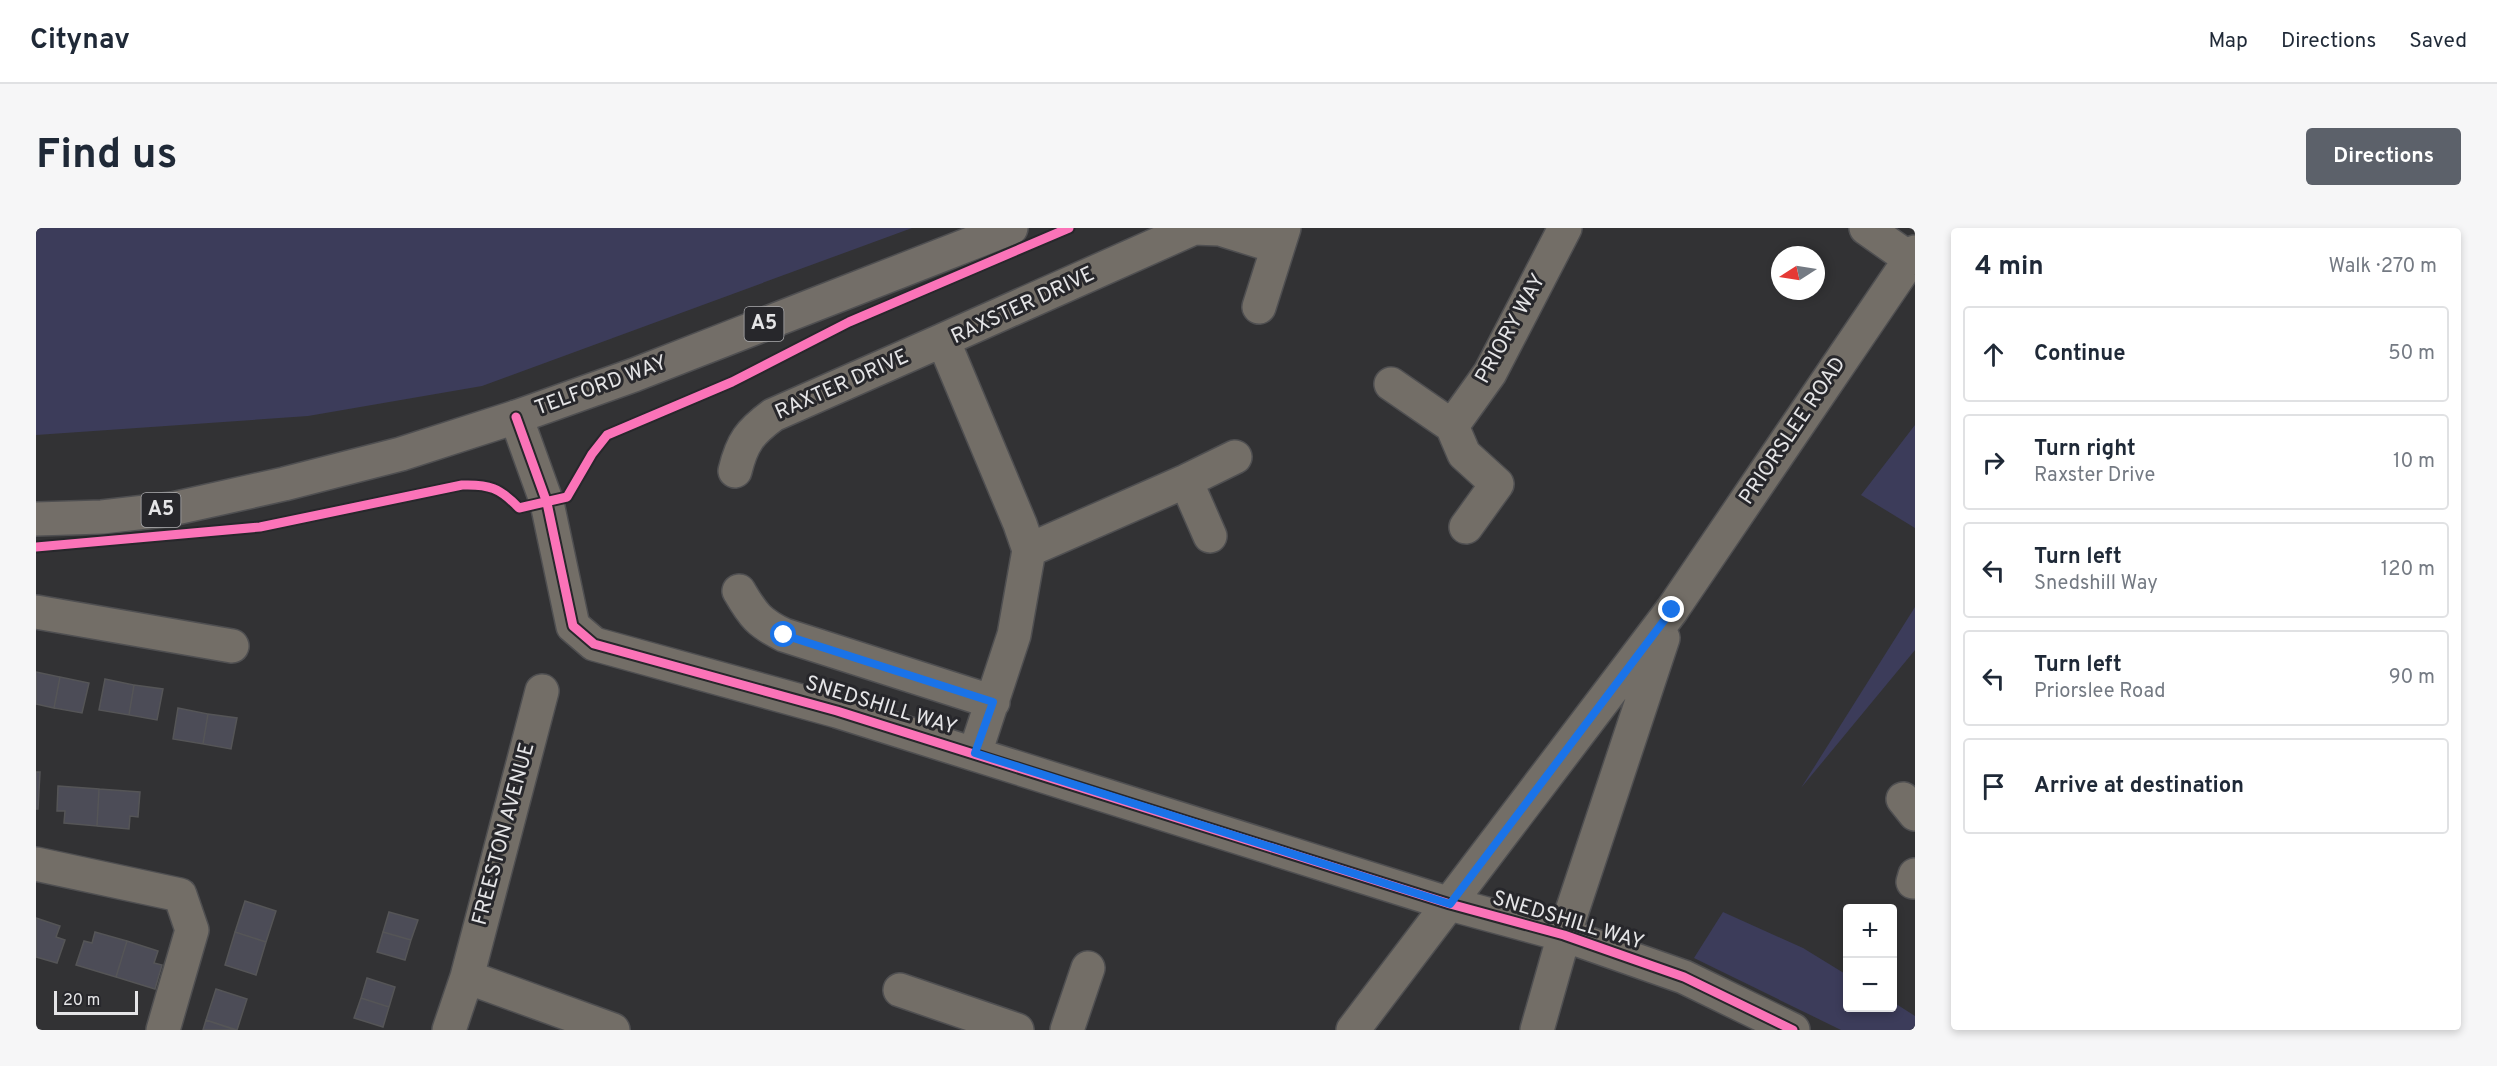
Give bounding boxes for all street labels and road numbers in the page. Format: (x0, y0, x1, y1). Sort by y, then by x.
street label: RAXSTER DRIVE (947, 261, 1099, 351)
street label: PRIORY WAY (1470, 269, 1552, 389)
road number: A5 (744, 307, 784, 341)
street label: RAXTER DRIVE (771, 344, 913, 426)
street label: TELFORD WAY (531, 350, 671, 422)
street label: PRIORSLEE ROAD (1734, 352, 1852, 510)
road number: A5 (142, 493, 180, 527)
street label: SNEDSHILL WAY (802, 670, 960, 742)
street label: FREESTON AVENUE (467, 740, 541, 928)
street label: SNEDSHILL WAY (1489, 885, 1647, 957)

